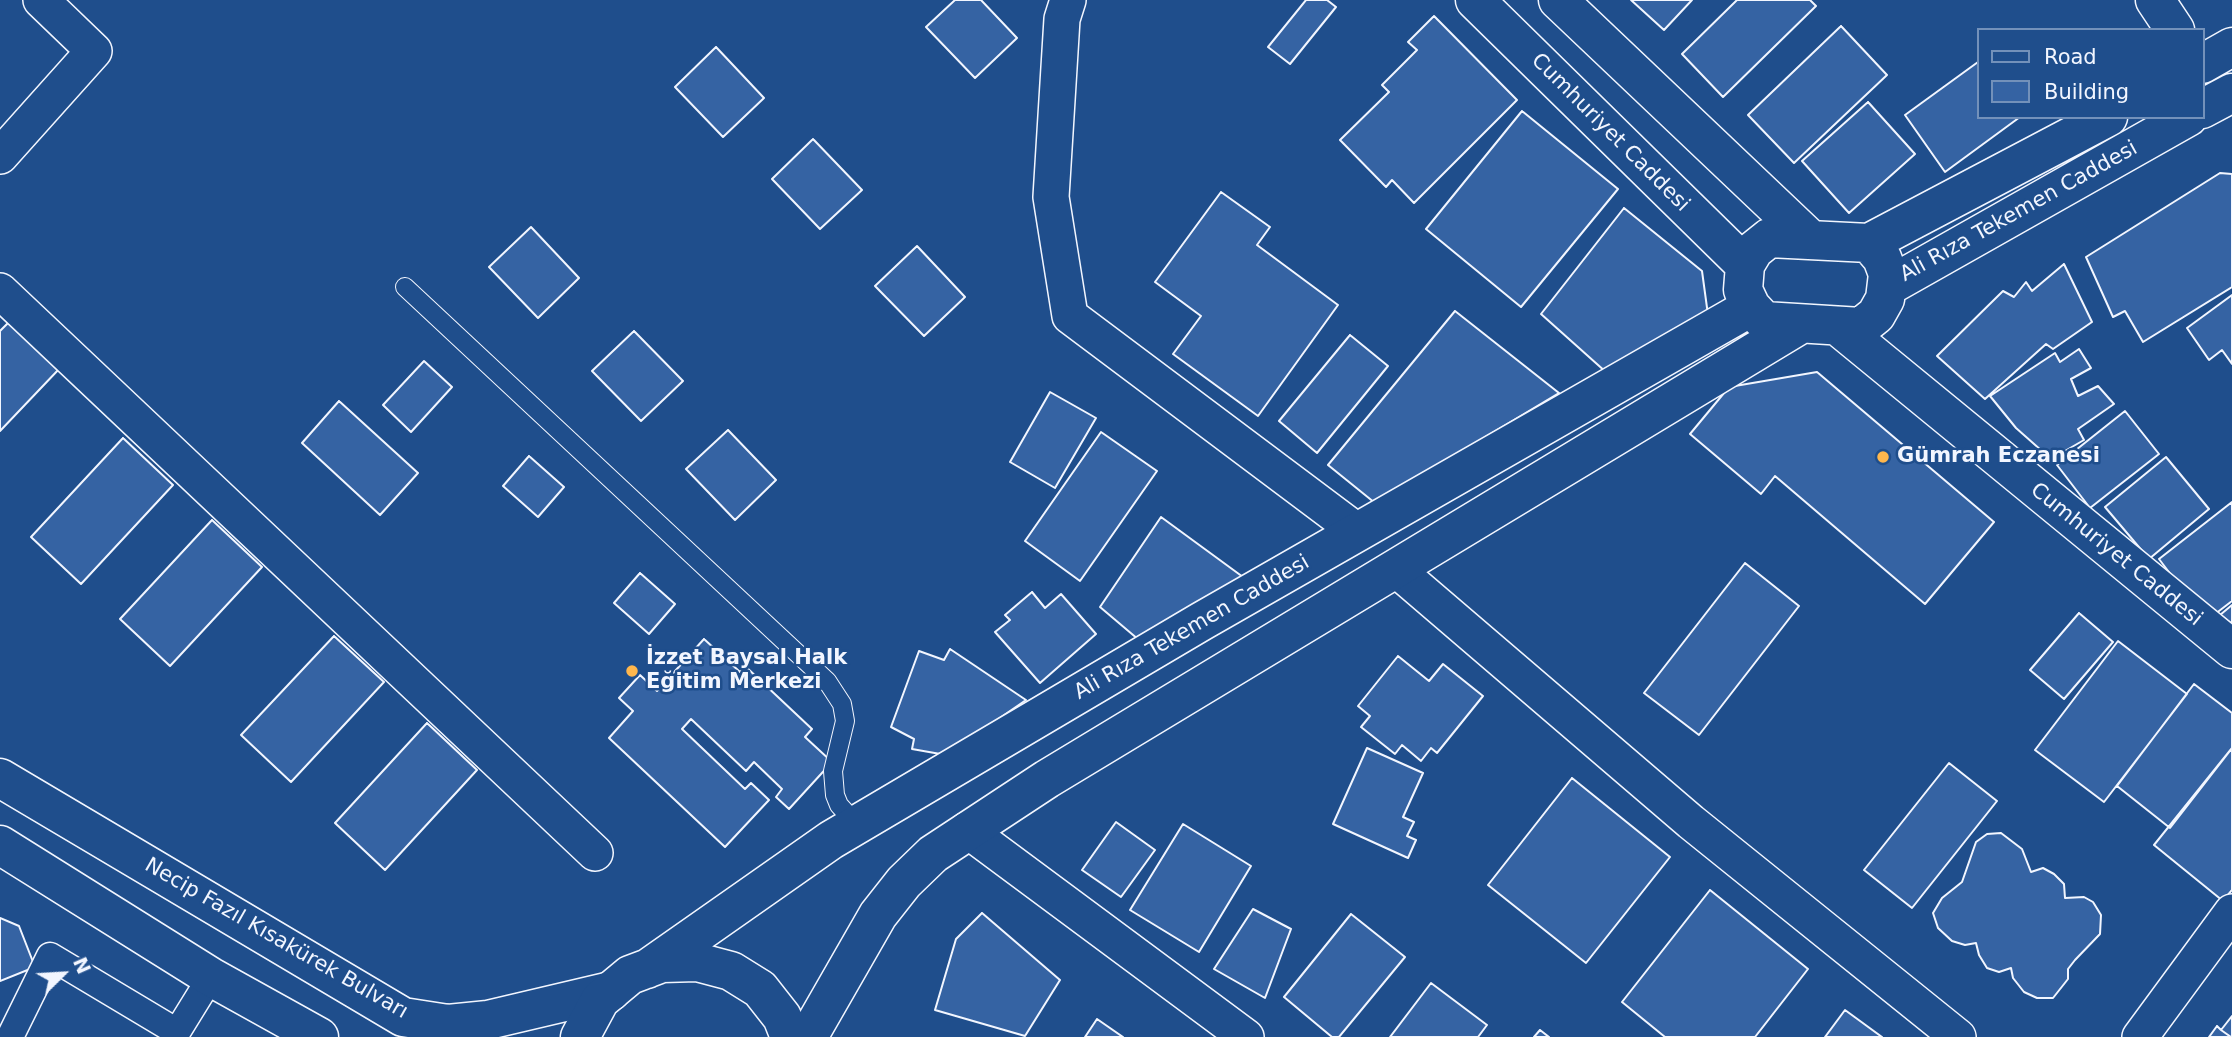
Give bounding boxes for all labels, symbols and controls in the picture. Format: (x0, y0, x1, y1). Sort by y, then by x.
legend (1976, 28, 2204, 119)
text: Road (2044, 45, 2097, 69)
street label: Cumhuriyet Caddesi (1526, 49, 1694, 217)
text: Building (2044, 80, 2129, 104)
street label: Ali Rıza Tekemen Caddesi (1896, 136, 2142, 288)
place label: Gümrah Eczanesi (1897, 444, 2100, 470)
marker: Gümrah Eczanesi (1875, 449, 1891, 465)
street label: Cumhuriyet Caddesi (2025, 478, 2207, 632)
street label: Ali Rıza Tekemen Caddesi (1070, 550, 1314, 706)
place label: İzzet Baysal Halk Eğitim Merkezi (646, 646, 847, 696)
marker: İzzet Baysal Halk Eğitim Merkezi (624, 663, 640, 679)
street label: Necip Fazıl Kısakürek Bulvarı (140, 853, 412, 1025)
north arrow (28, 939, 98, 1009)
text: N (69, 954, 95, 977)

